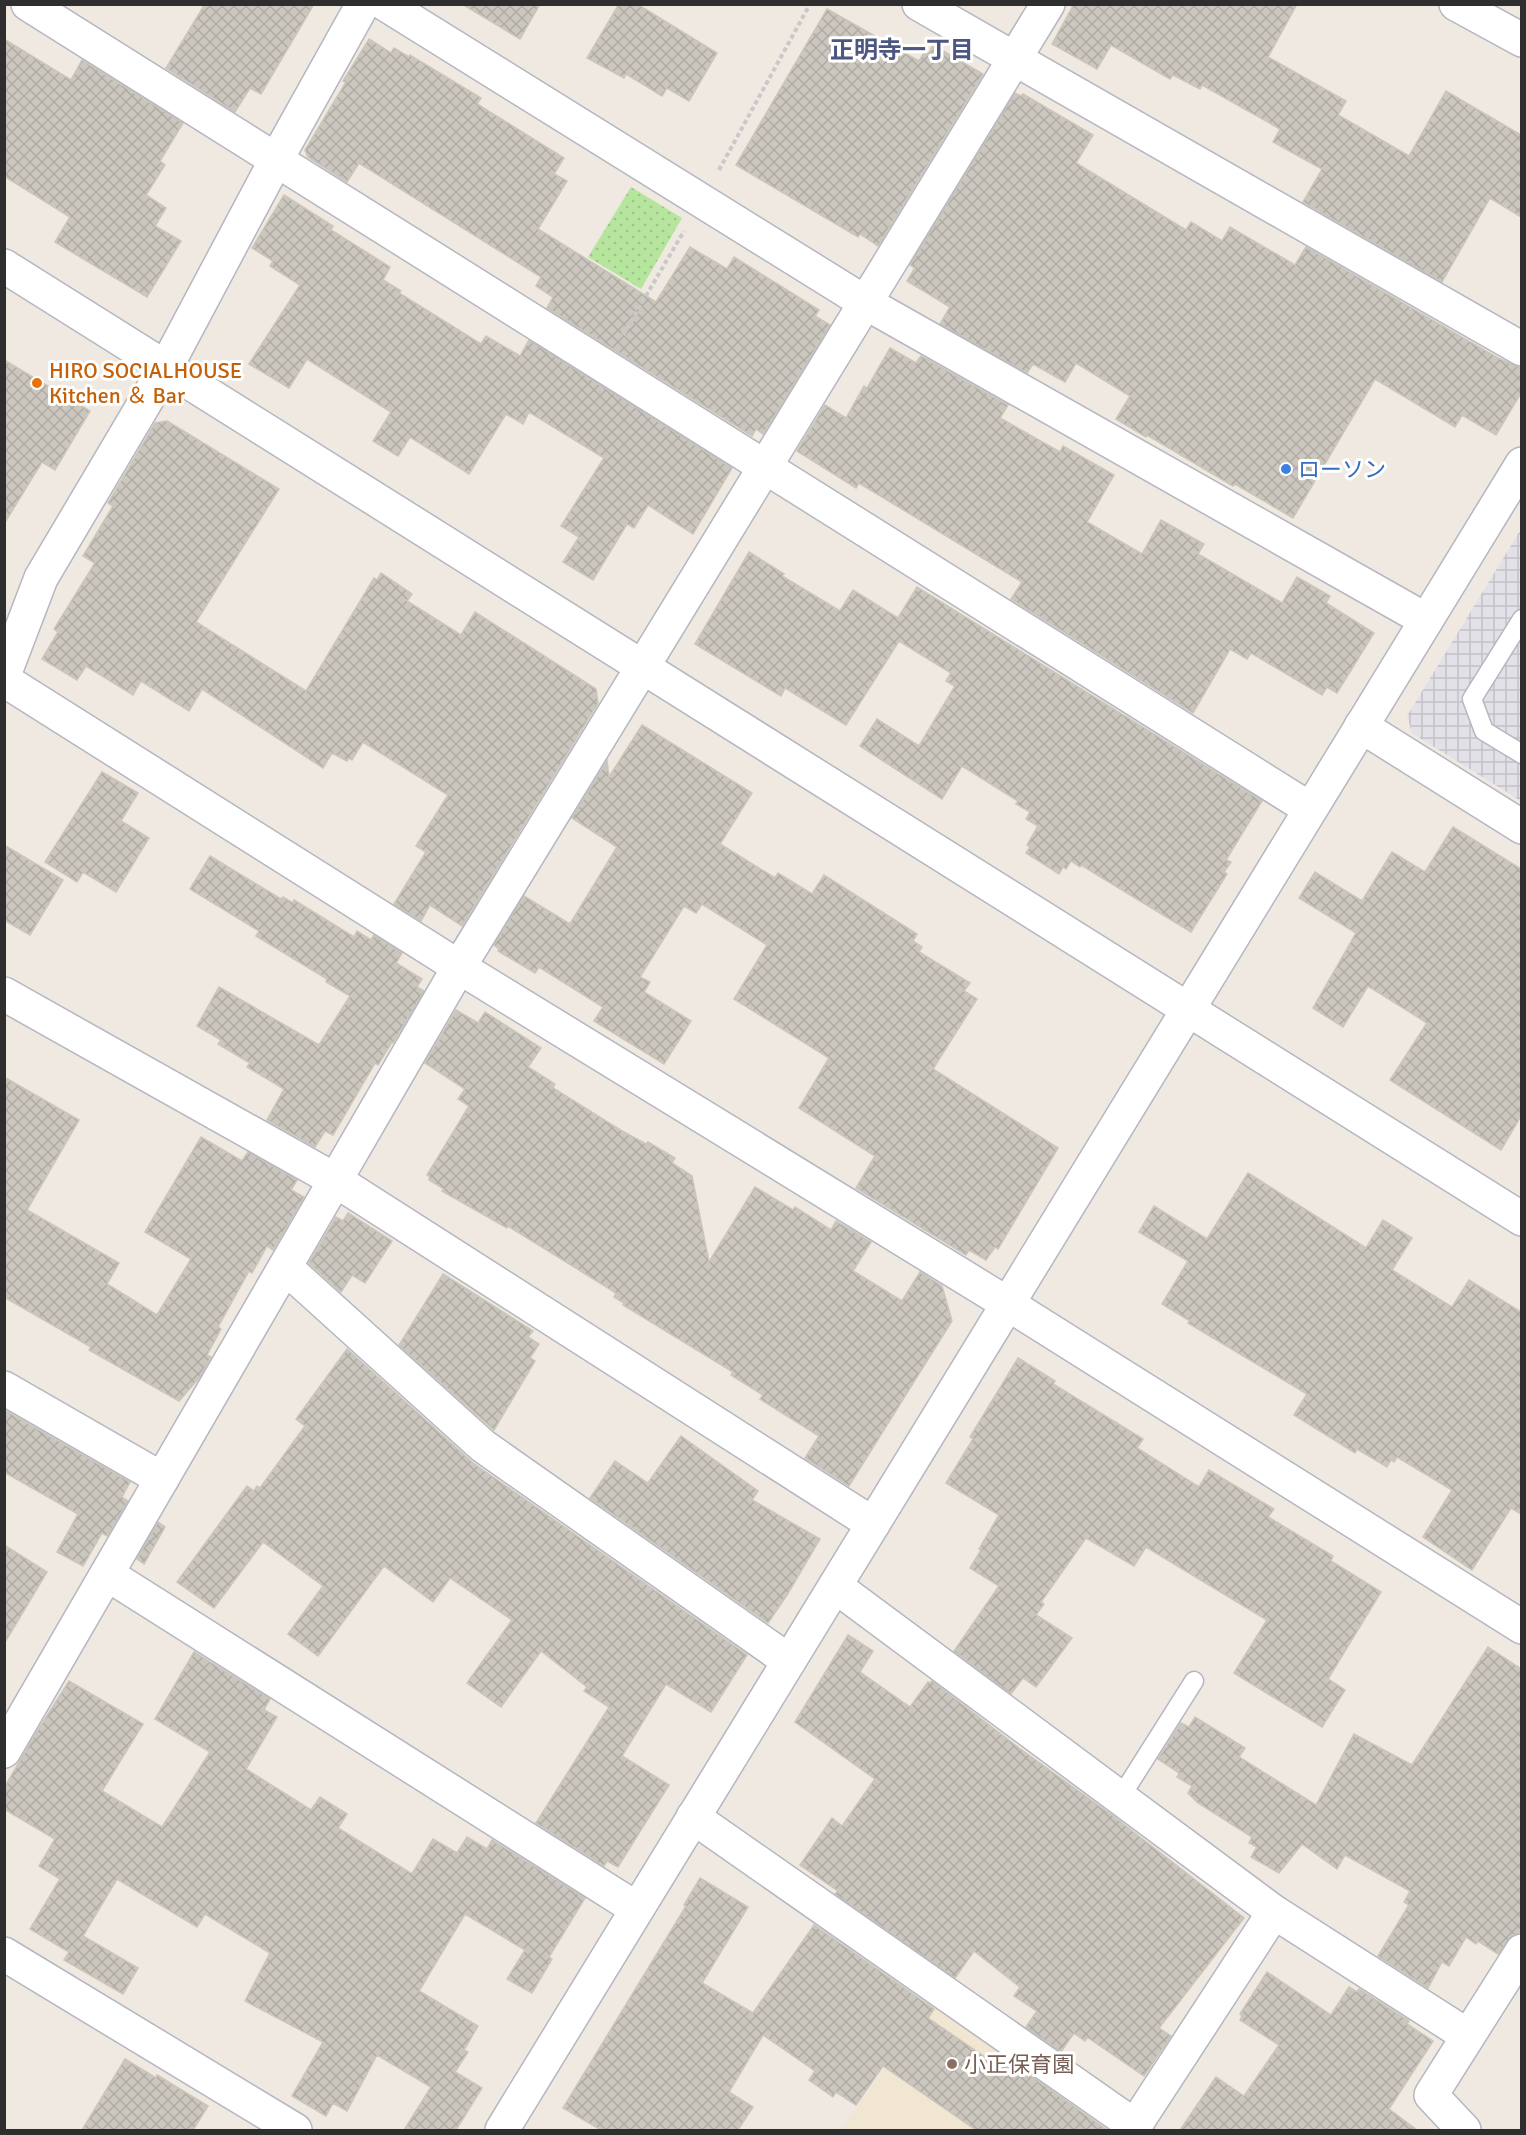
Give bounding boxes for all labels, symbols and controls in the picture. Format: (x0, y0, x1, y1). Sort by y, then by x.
district label: 正明寺一丁目 (830, 35, 974, 65)
place label: HIRO SOCIALHOUSE Kitchen ＆ Bar (49, 357, 242, 409)
marker: HIRO SOCIALHOUSE Kitchen ＆ Bar (30, 376, 44, 390)
place label: ローソン (1298, 456, 1386, 483)
marker: ローソン (1279, 462, 1293, 476)
place label: 小正保育園 (964, 2051, 1074, 2078)
marker: 小正保育園 (945, 2057, 959, 2071)

